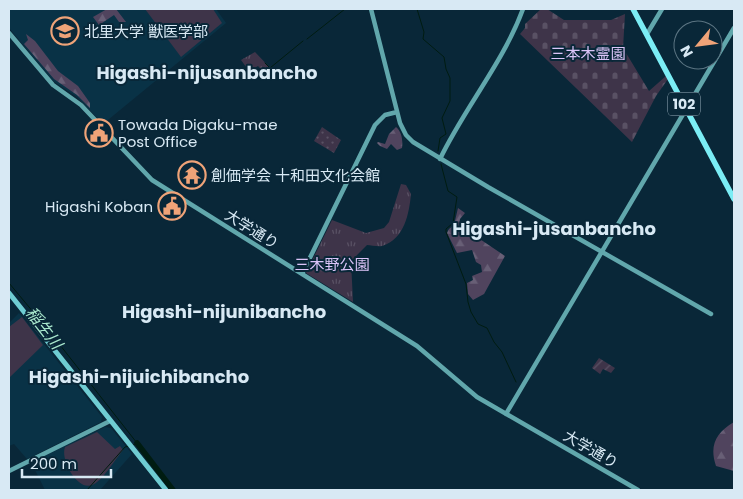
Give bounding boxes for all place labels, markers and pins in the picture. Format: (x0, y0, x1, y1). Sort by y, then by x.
school or university icon: 北里大学 獣医学部 (50, 16, 80, 46)
place label: 北里大学 獣医学部 (84, 21, 208, 42)
place label: Towada Digaku-mae Post Office (118, 114, 278, 152)
public building icon: Towada Digaku-mae Post Office (84, 118, 114, 148)
temple icon: 創価学会 十和田文化会館 (177, 160, 207, 190)
place label: 創価学会 十和田文化会館 (211, 165, 380, 186)
public building icon: Higashi Koban (157, 191, 187, 221)
place label: Higashi Koban (45, 196, 153, 217)

